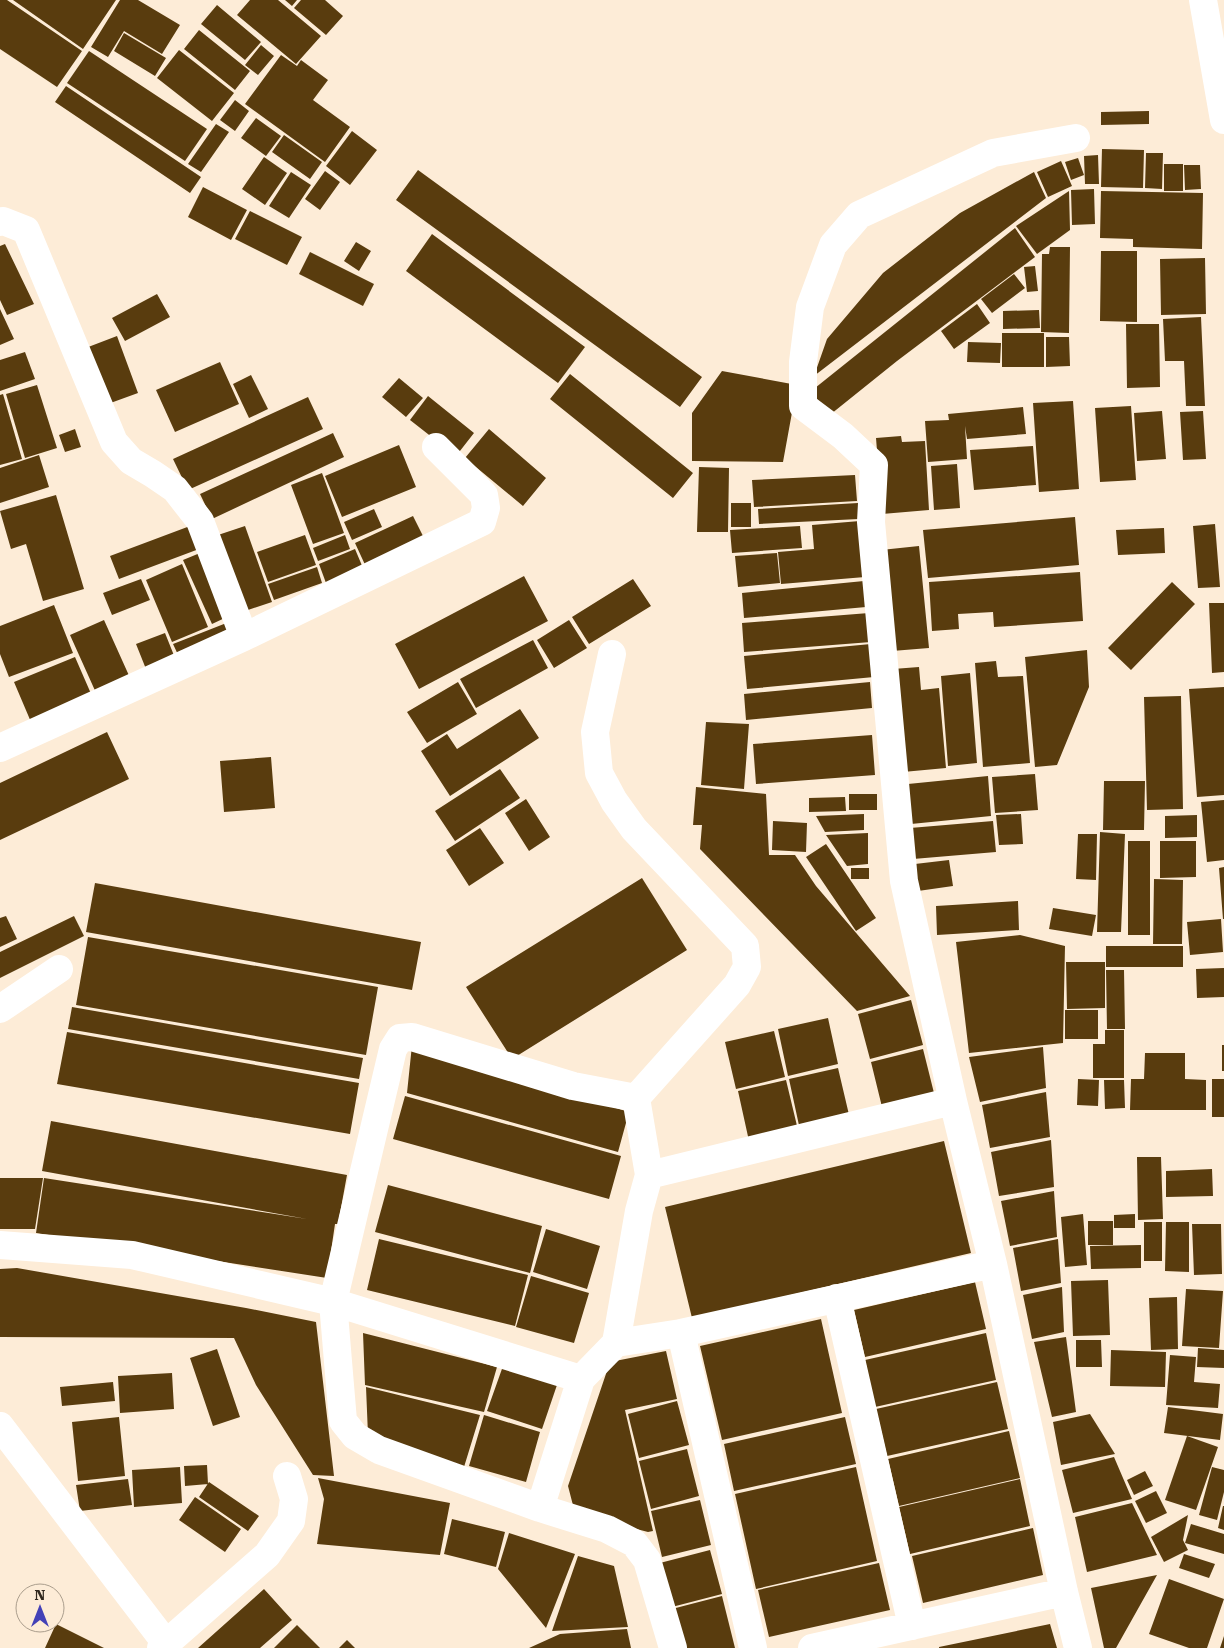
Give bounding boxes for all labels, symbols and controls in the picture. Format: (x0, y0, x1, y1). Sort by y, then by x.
north arrow (15, 1583, 65, 1633)
text: N (35, 1587, 46, 1603)

